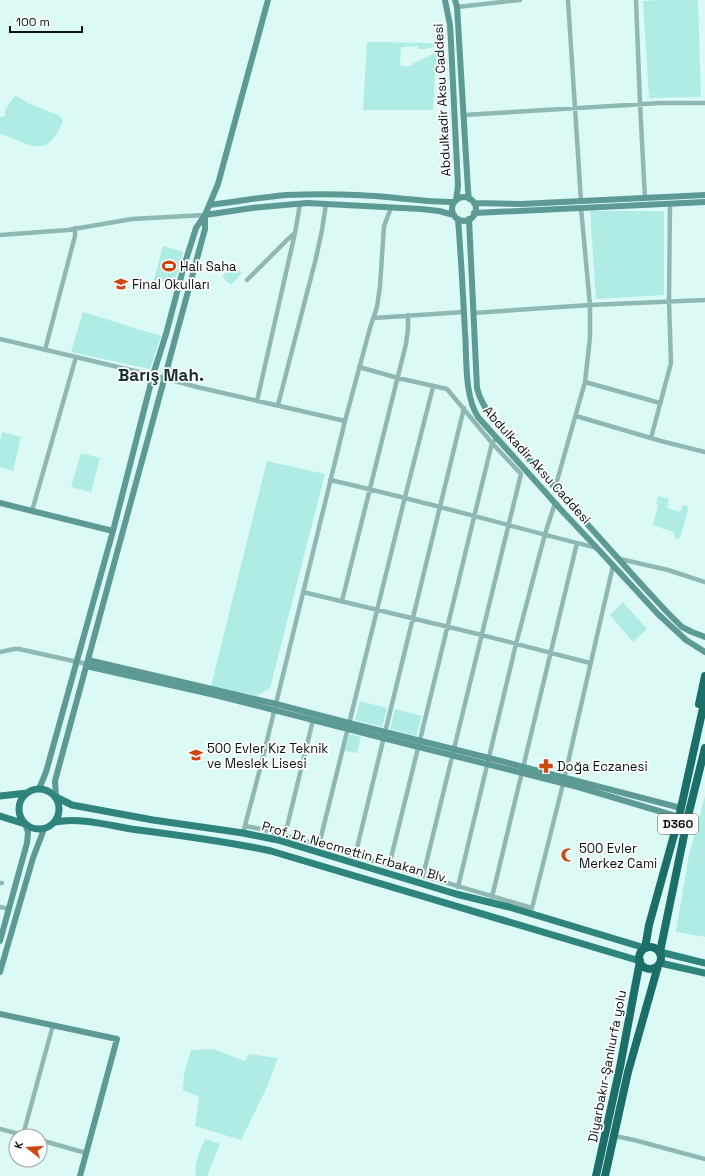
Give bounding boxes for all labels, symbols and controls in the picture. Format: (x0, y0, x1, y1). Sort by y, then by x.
scale bar (10, 8, 82, 34)
text: 100 m (16, 14, 50, 30)
street label: Abdulkadir Aksu Caddesi (430, 23, 454, 177)
sports icon: Halı Saha (161, 258, 177, 274)
place label: Halı Saha (180, 258, 237, 275)
school or university icon: Final Okulları (113, 276, 129, 292)
place label: Final Okulları (132, 276, 210, 293)
district label: Barış Mah. (118, 364, 204, 386)
street label: Abdulkadir Aksu Caddesi (479, 402, 595, 528)
place label: 500 Evler Kız Teknik ve Meslek Lisesi (207, 740, 328, 772)
school or university icon: 500 Evler Kız Teknik ve Meslek Lisesi (188, 747, 204, 763)
pharmacy icon: Doğa Eczanesi (538, 758, 554, 774)
place label: Doğa Eczanesi (557, 758, 648, 775)
road number: D360 (658, 814, 698, 834)
street label: Prof. Dr. Necmettin Erbakan Blv. (260, 817, 450, 887)
place label: 500 Evler Merkez Cami (579, 840, 657, 872)
mosque icon: 500 Evler Merkez Cami (560, 847, 576, 863)
street label: Diyarbakır-Şanlıurfa yolu (584, 988, 630, 1144)
north arrow (8, 1128, 48, 1168)
text: K (11, 1140, 26, 1150)

